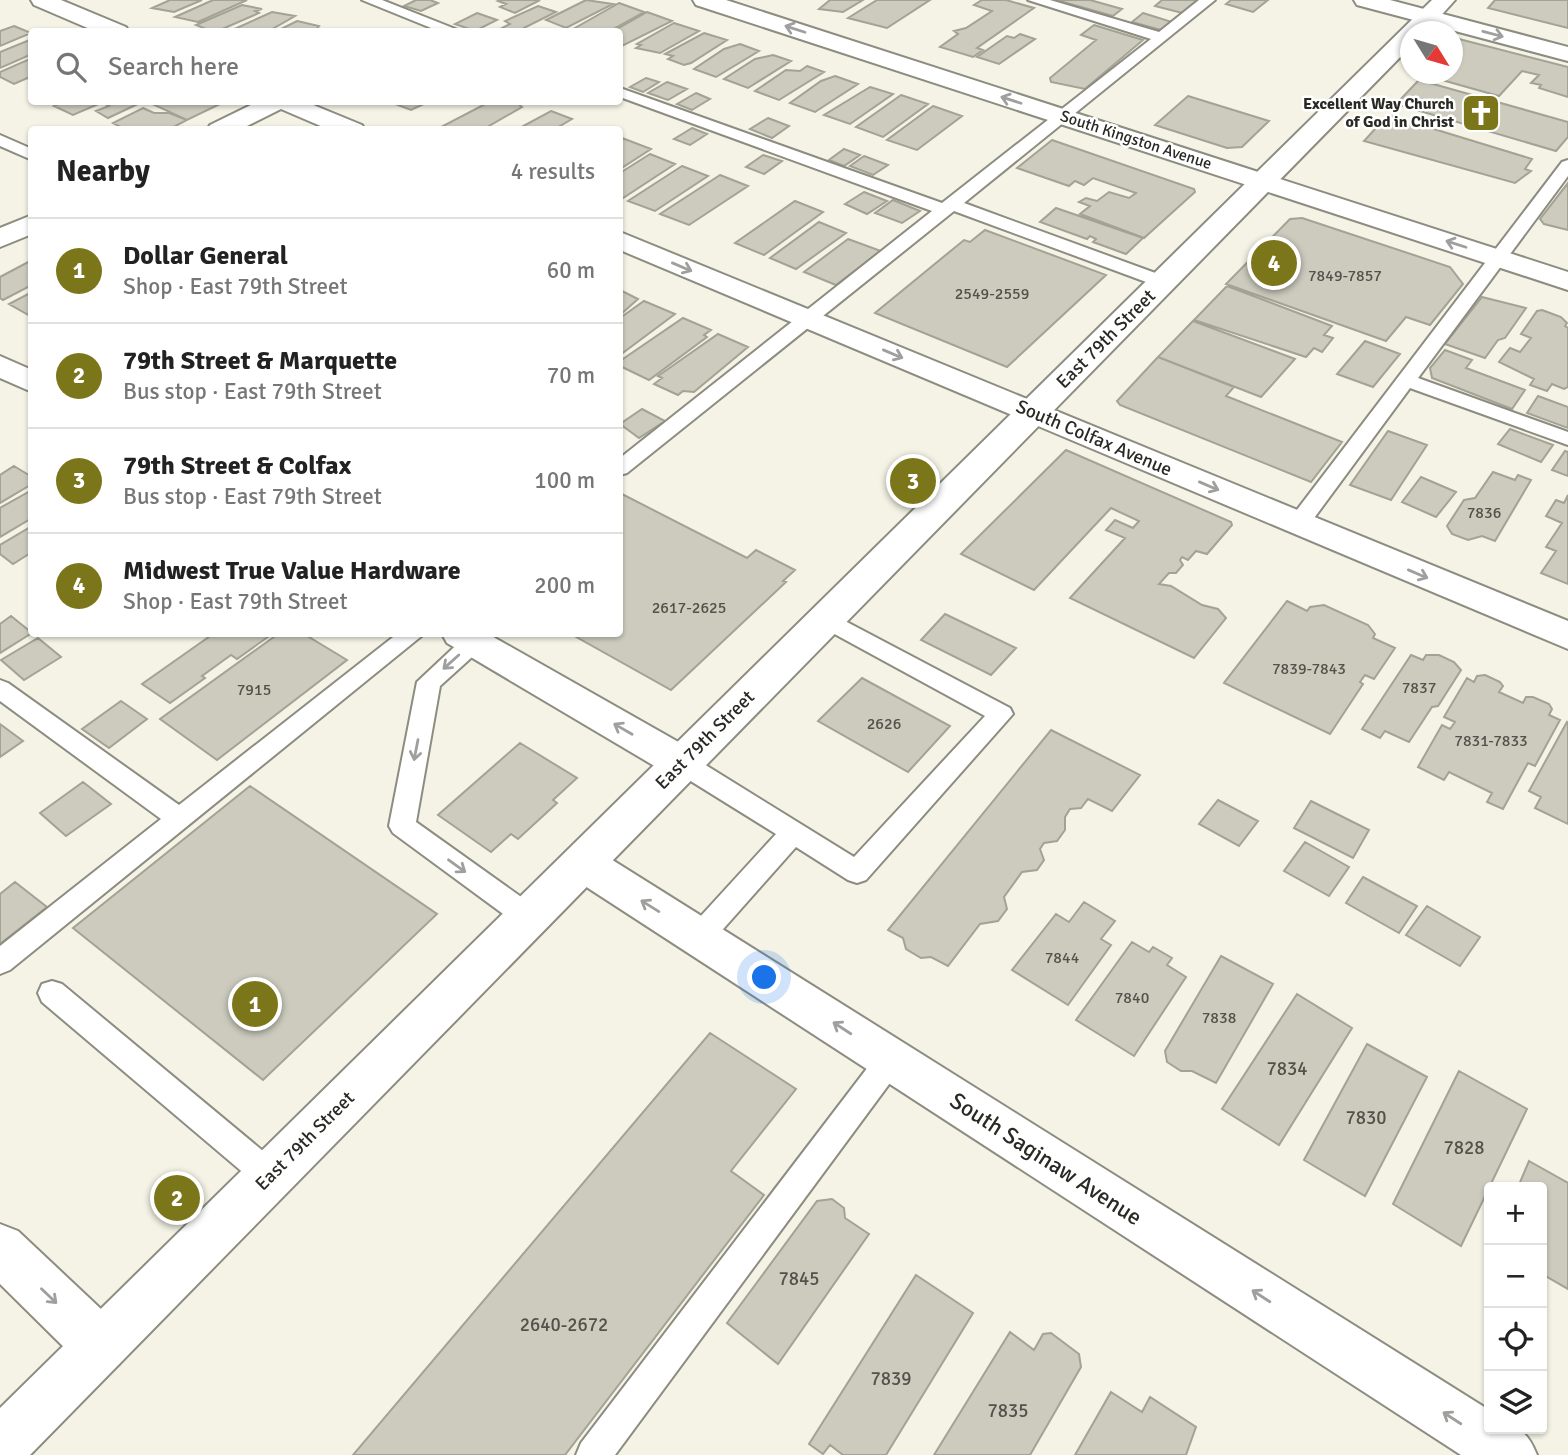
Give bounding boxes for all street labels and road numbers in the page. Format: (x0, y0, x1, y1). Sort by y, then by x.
street label: South Kingston Avenue (1058, 106, 1214, 174)
street label: East 79th Street (1051, 284, 1161, 394)
street label: South Colfax Avenue (1012, 394, 1176, 482)
street label: East 79th Street (650, 685, 760, 795)
street label: East 79th Street (250, 1086, 360, 1196)
street label: South Saginaw Avenue (945, 1086, 1147, 1232)

